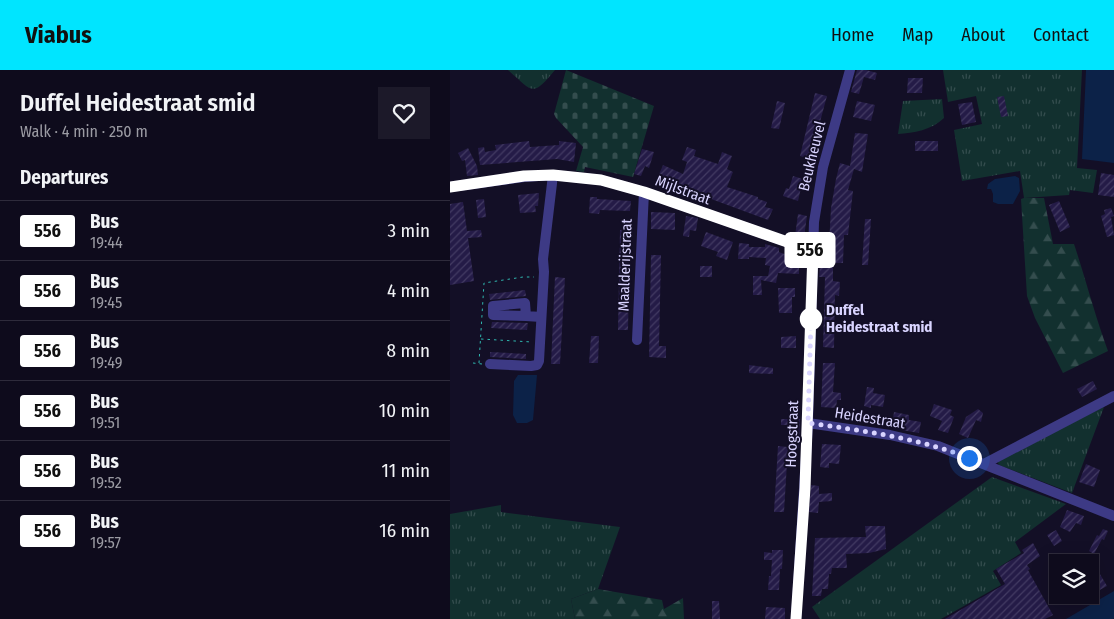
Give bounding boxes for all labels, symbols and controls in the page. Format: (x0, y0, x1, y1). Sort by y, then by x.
text: Viabus (25, 21, 92, 49)
text: Home (831, 24, 874, 46)
text: Map (902, 24, 933, 46)
text: About (961, 24, 1005, 46)
text: Contact (1033, 24, 1089, 46)
button: heart (378, 87, 430, 139)
text: Duffel Heidestraat smid (20, 89, 256, 117)
street label: Beukheuvel (795, 119, 829, 193)
text: Walk · 4 min · 250 m (20, 122, 148, 141)
text: Departures (20, 166, 108, 189)
street label: Mijlstraat (653, 172, 713, 208)
text: Bus (90, 210, 119, 233)
street label: Maalderijstraat (614, 218, 636, 312)
text: 3 min (388, 219, 430, 242)
text: 556 (34, 220, 61, 242)
text: 19:44 (90, 233, 123, 252)
line badge: 556 (781, 234, 839, 266)
text: 556 (797, 239, 824, 261)
text: Bus (90, 270, 119, 293)
text: 4 min (387, 279, 430, 302)
text: 556 (34, 280, 61, 302)
text: 19:45 (90, 293, 122, 312)
place label: Duffel Heidestraat smid (826, 301, 933, 336)
marker: Duffel Heidestraat smid (800, 308, 822, 330)
text: Bus (90, 330, 119, 353)
text: 8 min (387, 339, 430, 362)
text: 556 (34, 340, 61, 362)
text: 19:49 (90, 353, 123, 372)
text: Bus (90, 390, 119, 413)
text: 10 min (379, 399, 430, 422)
text: 556 (34, 400, 61, 422)
street label: Hoogstraat (782, 400, 802, 468)
street label: Heidestraat (833, 404, 907, 432)
text: 19:51 (90, 413, 120, 432)
your location (957, 446, 982, 471)
text: Bus (90, 450, 119, 473)
text: 11 min (382, 459, 430, 482)
text: 556 (34, 460, 61, 482)
text: 19:52 (90, 473, 122, 492)
text: Bus (90, 510, 119, 533)
text: 16 min (379, 519, 430, 542)
text: 556 (34, 520, 61, 542)
text: 19:57 (90, 533, 121, 552)
map controls (1049, 554, 1099, 604)
button: layers (1049, 554, 1099, 604)

